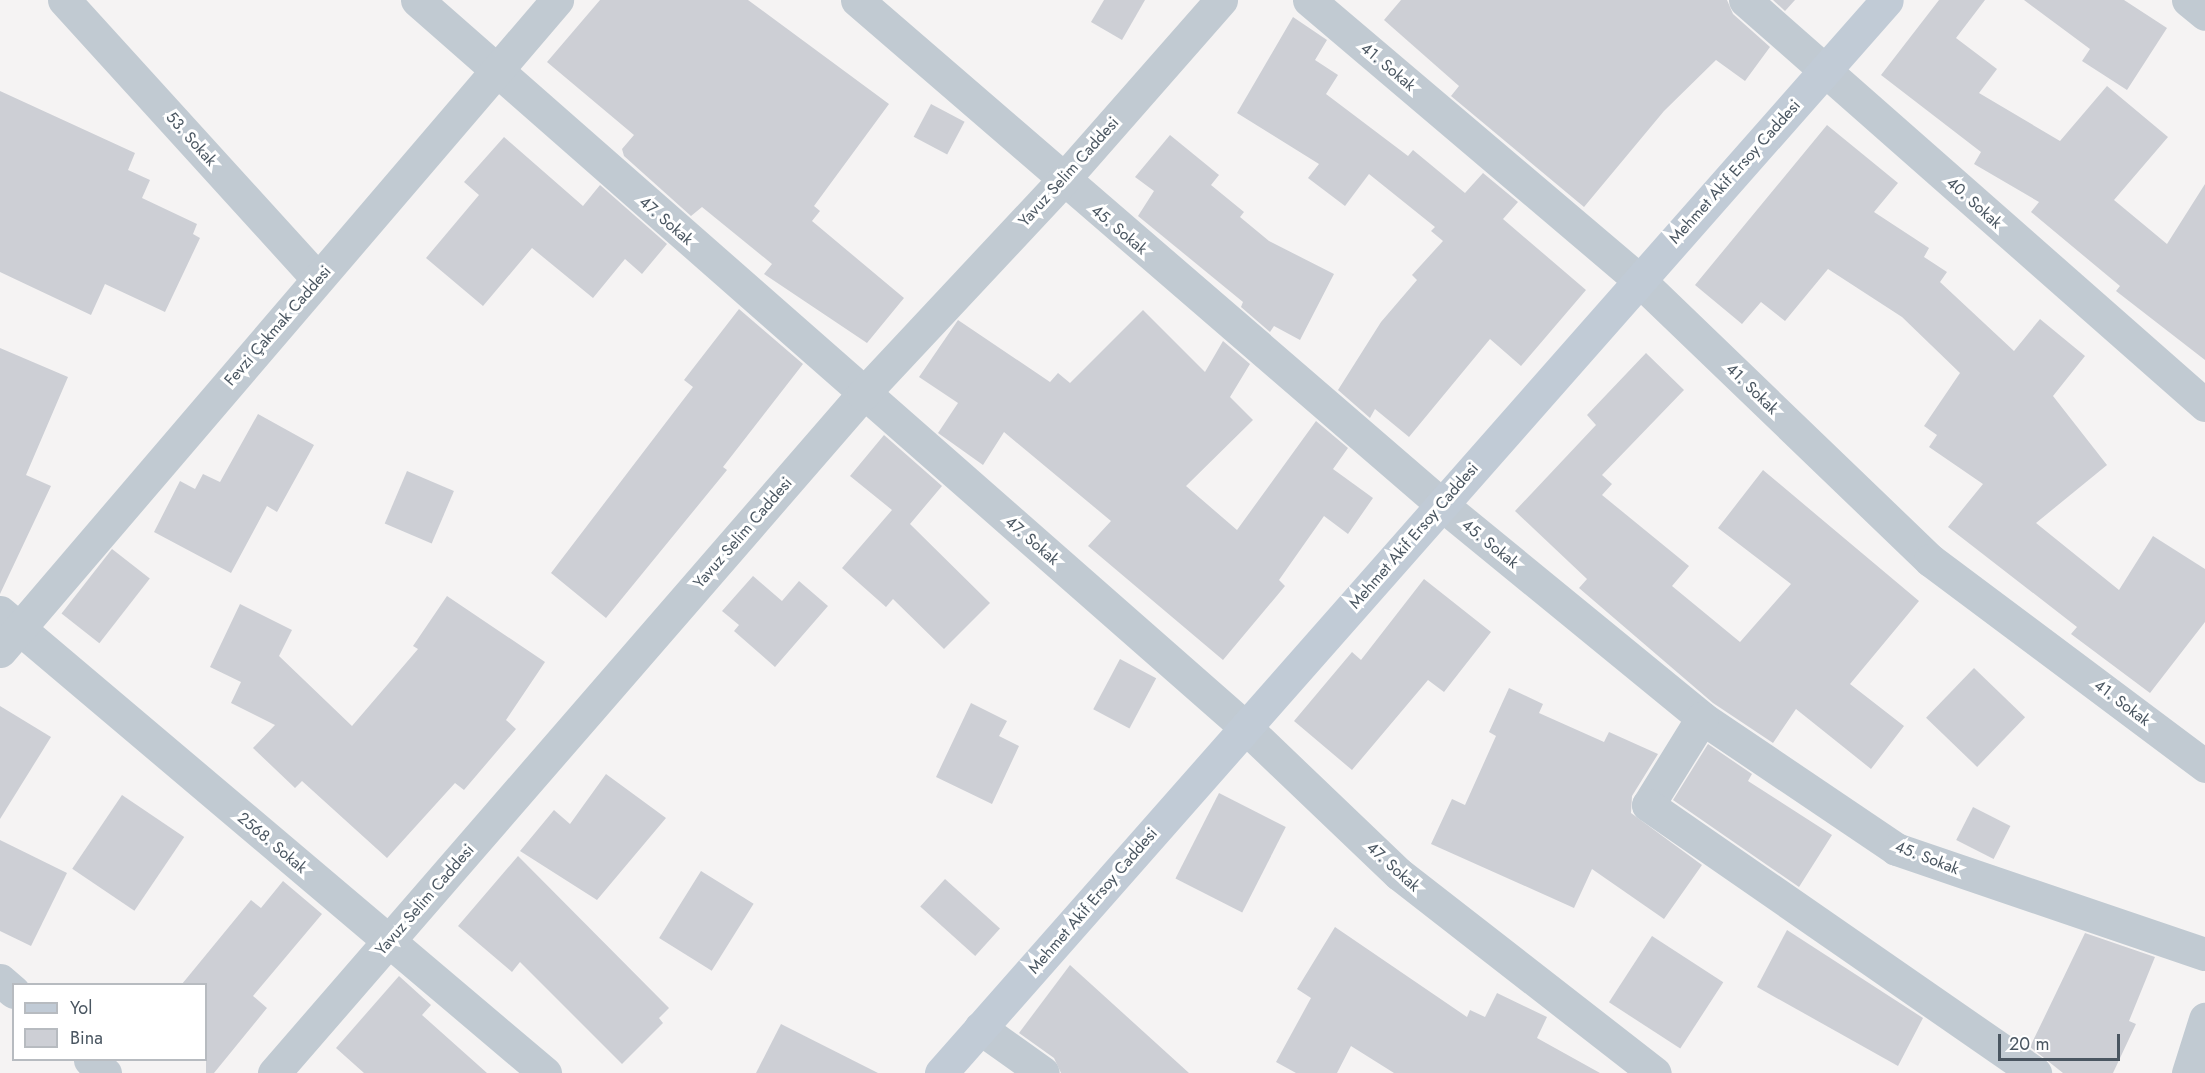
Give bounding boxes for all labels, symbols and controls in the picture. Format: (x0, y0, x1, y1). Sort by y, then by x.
street label: 41. Sokak (1357, 39, 1419, 95)
street label: Mehmet Akif Ersoy Caddesi (1665, 96, 1805, 248)
street label: 53. Sokak (162, 108, 220, 170)
street label: Yavuz Selim Caddesi (1015, 113, 1123, 231)
street label: 40. Sokak (1942, 173, 2006, 233)
street label: 47. Sokak (635, 192, 697, 250)
street label: 45. Sokak (1087, 201, 1151, 259)
street label: Fevzi Çakmak Caddesi (221, 262, 335, 390)
street label: 41. Sokak (1722, 359, 1782, 419)
street label: Mehmet Akif Ersoy Caddesi (1345, 459, 1483, 613)
street label: Yavuz Selim Caddesi (690, 474, 796, 592)
street label: 47. Sokak (1001, 512, 1063, 570)
street label: 45. Sokak (1458, 515, 1522, 573)
street label: 41. Sokak (2090, 676, 2154, 730)
street label: 2568. Sokak (233, 808, 311, 878)
street label: Mehmet Akif Ersoy Caddesi (1024, 824, 1162, 978)
street label: 45. Sokak (1892, 837, 1962, 879)
street label: 47. Sokak (1362, 838, 1424, 896)
street label: Yavuz Selim Caddesi (372, 841, 478, 959)
legend (12, 983, 207, 1061)
text: Yol (70, 995, 92, 1021)
scale bar (2001, 1022, 2122, 1060)
text: Bina (70, 1025, 103, 1051)
text: 20 m (2009, 1031, 2049, 1057)

